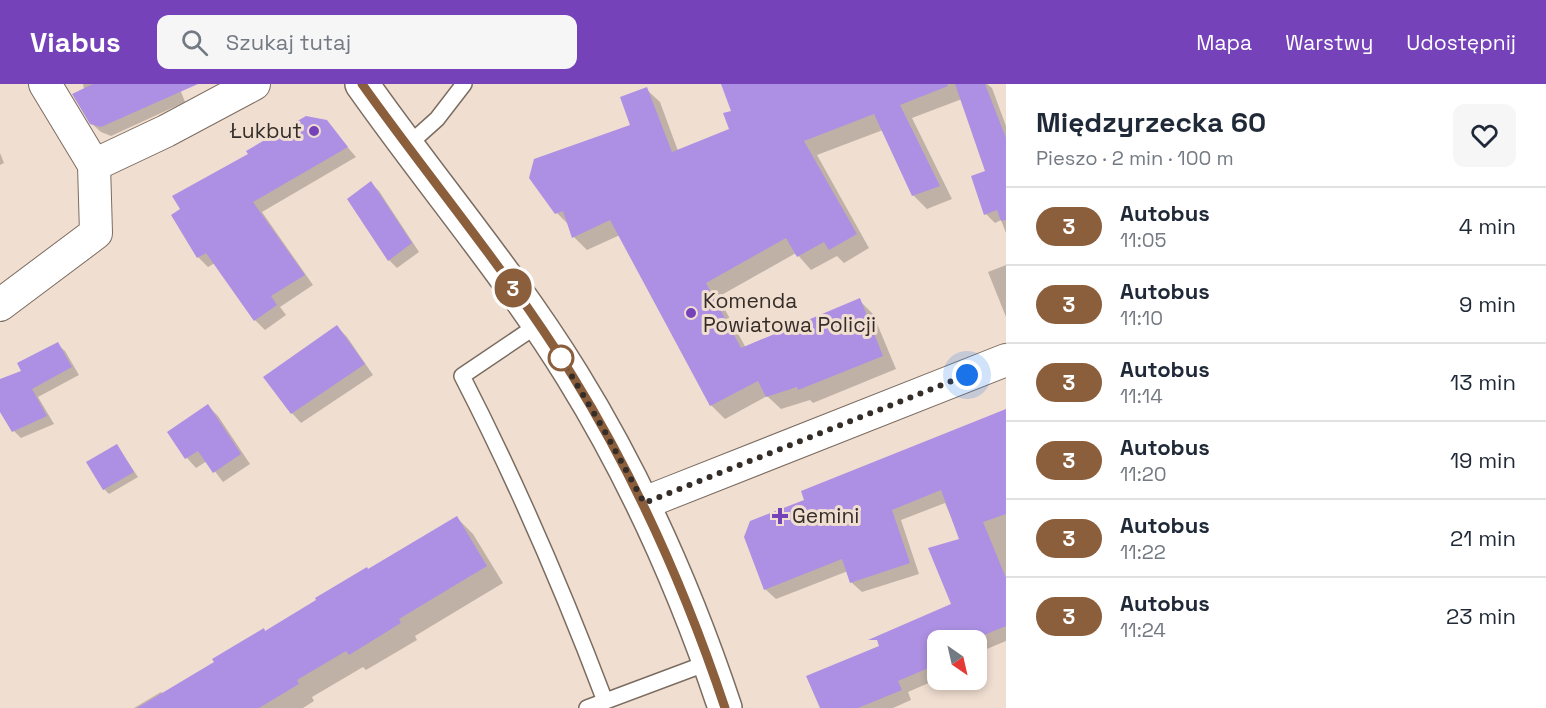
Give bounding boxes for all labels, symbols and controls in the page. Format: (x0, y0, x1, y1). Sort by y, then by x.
search box (157, 15, 577, 69)
text: Viabus (30, 24, 121, 60)
icon: search (178, 26, 211, 59)
text: Szukaj tutaj (226, 28, 351, 56)
text: Mapa (1196, 29, 1252, 56)
text: Warstwy (1285, 29, 1373, 56)
text: Udostępnij (1406, 29, 1516, 56)
text: Międzyrzecka 60 (1036, 104, 1266, 140)
button: heart (1453, 104, 1516, 167)
place label: Łukbut (229, 117, 302, 144)
marker: Łukbut (307, 124, 321, 138)
text: Pieszo · 2 min · 100 m (1036, 145, 1234, 171)
text: Autobus (1120, 199, 1210, 227)
text: 4 min (1459, 212, 1516, 240)
text: 3 (1063, 213, 1075, 240)
text: 11:05 (1120, 227, 1167, 253)
line badge: 3 (494, 268, 532, 308)
text: 3 (507, 275, 519, 302)
text: Autobus (1120, 277, 1210, 305)
place label: Komenda Powiatowa Policji (703, 287, 876, 338)
text: 9 min (1459, 290, 1516, 318)
text: 3 (1063, 291, 1075, 318)
text: 11:10 (1120, 305, 1163, 331)
marker: Komenda Powiatowa Policji (684, 306, 698, 320)
unlabelled marker (548, 345, 574, 371)
text: Autobus (1120, 355, 1210, 383)
your location (952, 360, 982, 390)
text: 13 min (1450, 368, 1516, 396)
text: 3 (1063, 369, 1075, 396)
text: 11:14 (1120, 383, 1163, 409)
text: Autobus (1120, 433, 1210, 461)
text: 19 min (1450, 446, 1516, 474)
text: 3 (1063, 447, 1075, 474)
text: 11:20 (1120, 461, 1167, 487)
place label: Gemini (792, 502, 860, 529)
marker: Gemini (773, 509, 787, 523)
text: Autobus (1120, 511, 1210, 539)
text: 21 min (1450, 524, 1516, 552)
text: 3 (1063, 525, 1075, 552)
text: 11:22 (1120, 539, 1166, 565)
text: Autobus (1120, 589, 1210, 617)
text: 23 min (1446, 602, 1516, 630)
text: 3 (1063, 603, 1075, 630)
text: 11:24 (1120, 617, 1166, 643)
north arrow (927, 630, 987, 690)
map controls (927, 630, 987, 690)

